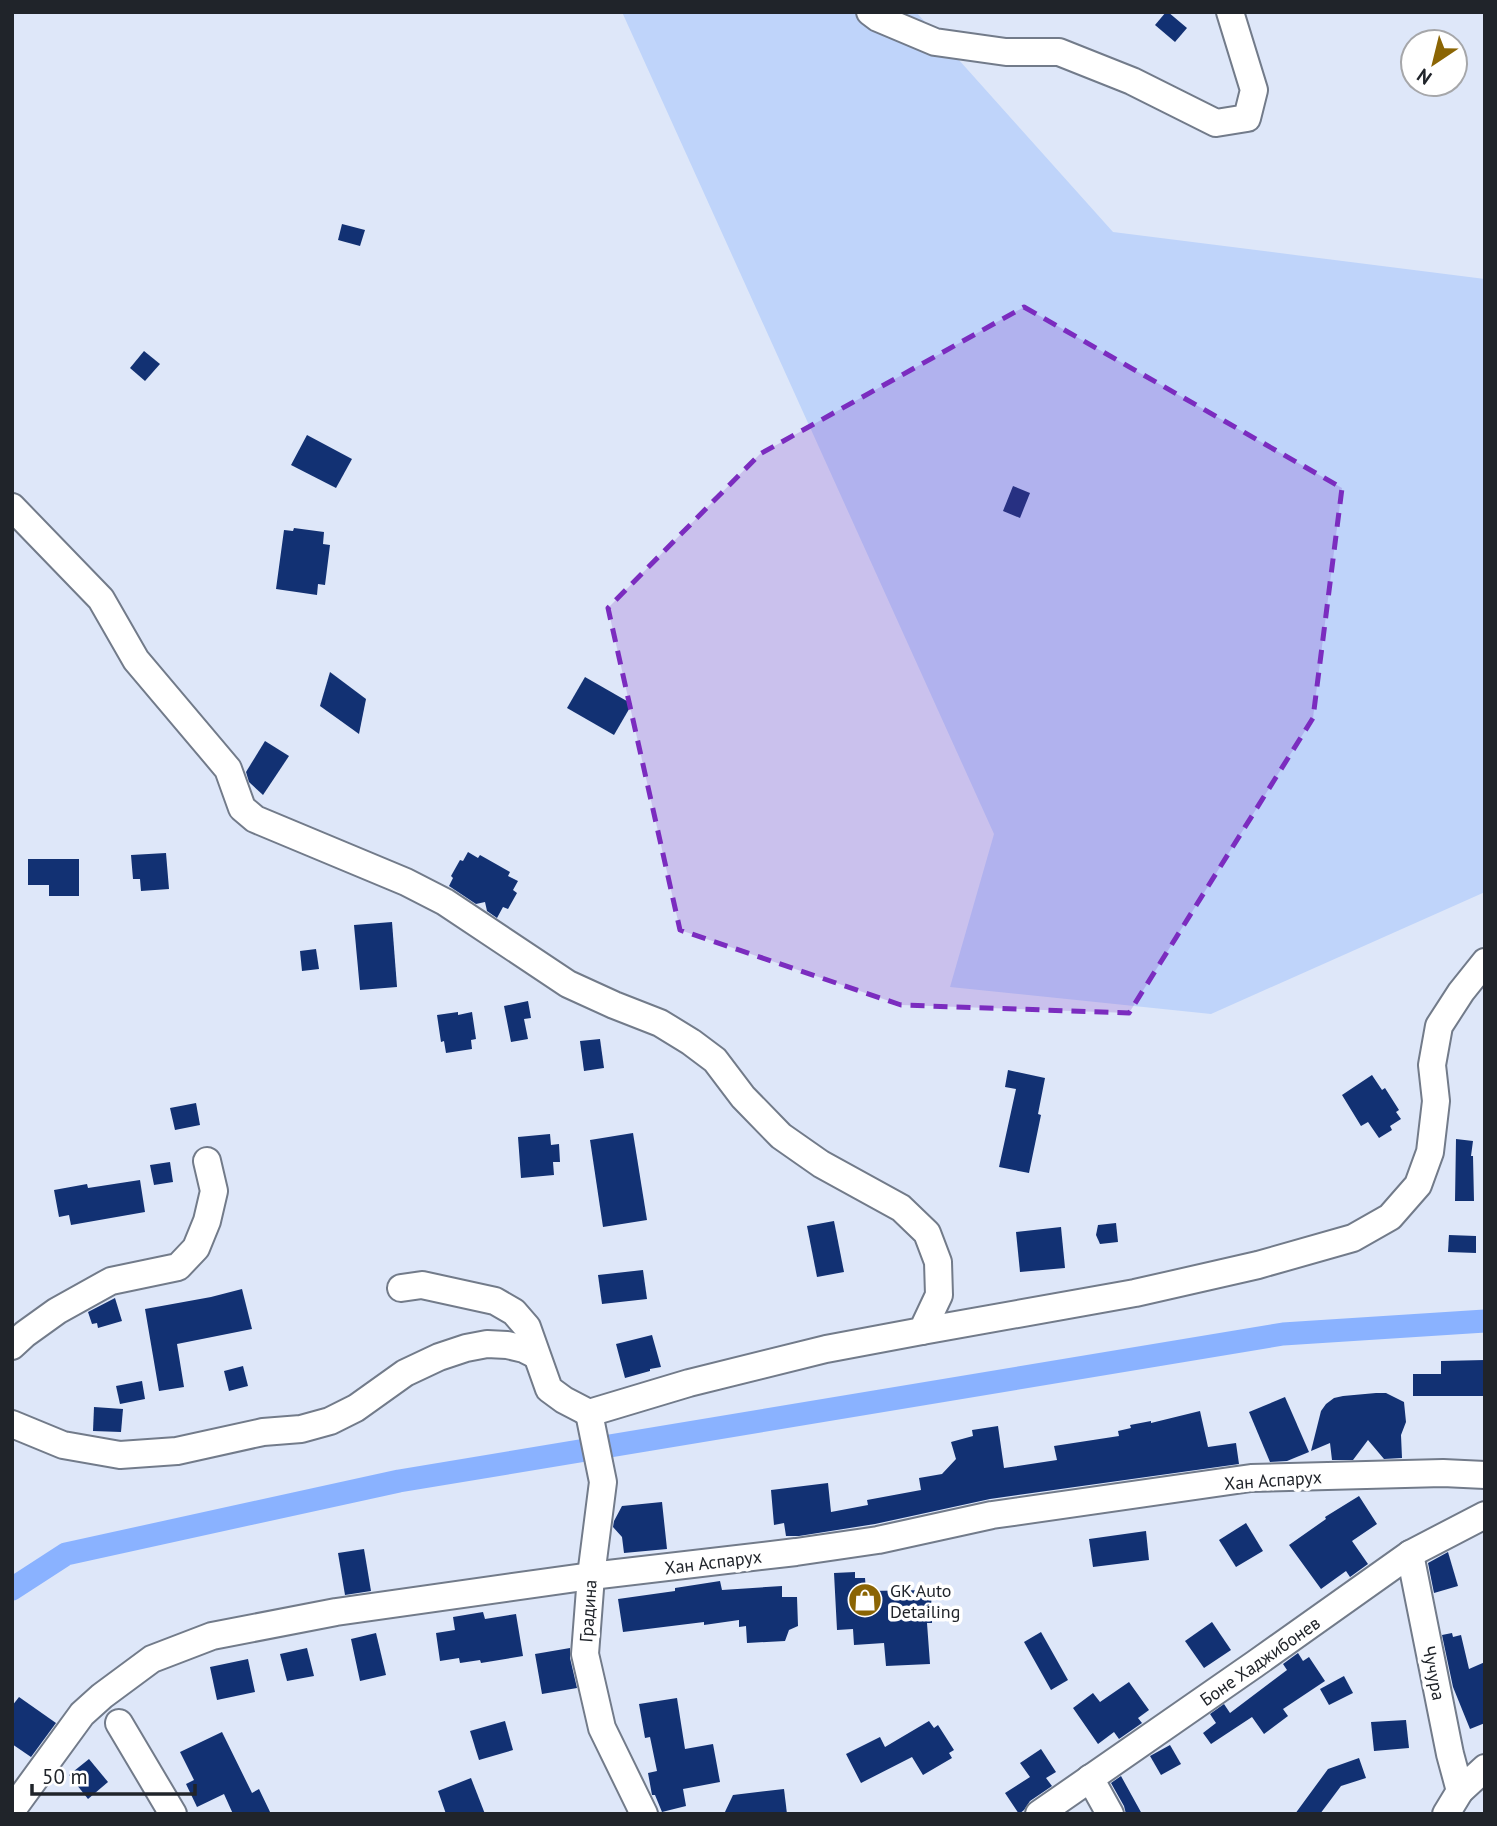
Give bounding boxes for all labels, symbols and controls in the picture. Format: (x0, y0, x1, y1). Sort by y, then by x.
north arrow (1399, 28, 1469, 98)
text: N (1412, 64, 1436, 90)
street label: Хан Аспарух (1223, 1465, 1323, 1495)
street label: Хан Аспарух (663, 1545, 763, 1579)
street label: Градина (574, 1579, 602, 1643)
place label: GK Auto Detailing (890, 1579, 960, 1623)
shop icon: GK Auto Detailing (846, 1581, 884, 1619)
street label: Боне Хаджибонев (1196, 1611, 1325, 1711)
street label: Чучура (1417, 1644, 1451, 1702)
scale bar (32, 1752, 194, 1796)
text: 50 m (42, 1763, 88, 1790)

